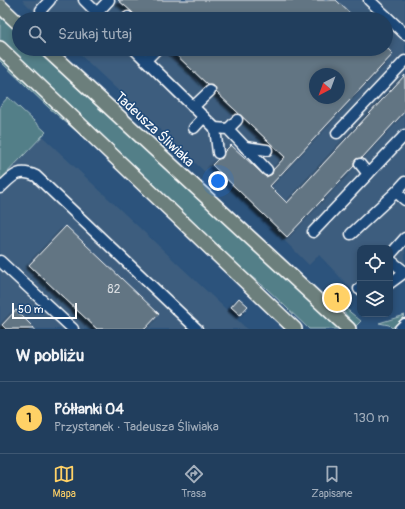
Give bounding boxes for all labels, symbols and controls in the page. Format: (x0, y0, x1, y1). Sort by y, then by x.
search box (12, 12, 393, 56)
icon: search (26, 23, 48, 45)
text: Szukaj tutaj (58, 25, 132, 44)
north arrow (309, 68, 345, 104)
street label: Tadeusza Śliwiaka (111, 88, 199, 170)
your location (208, 171, 228, 191)
map controls (357, 245, 393, 317)
button: locate (357, 245, 393, 281)
button: layers (357, 281, 393, 317)
house number: 82 (108, 282, 121, 297)
pin: 1 (324, 283, 350, 313)
scale bar (12, 301, 77, 320)
text: 50 m (18, 303, 44, 316)
text: W pobliżu (16, 345, 84, 366)
text: Półłanki 04 (54, 400, 124, 419)
text: 1 (26, 410, 32, 426)
text: 130 m (353, 410, 389, 426)
text: Przystanek · Tadeusza Śliwiaka (54, 419, 219, 435)
tab: Mapa (53, 463, 76, 500)
tab: Trasa (181, 463, 206, 500)
tab: Zapisane (311, 463, 352, 500)

